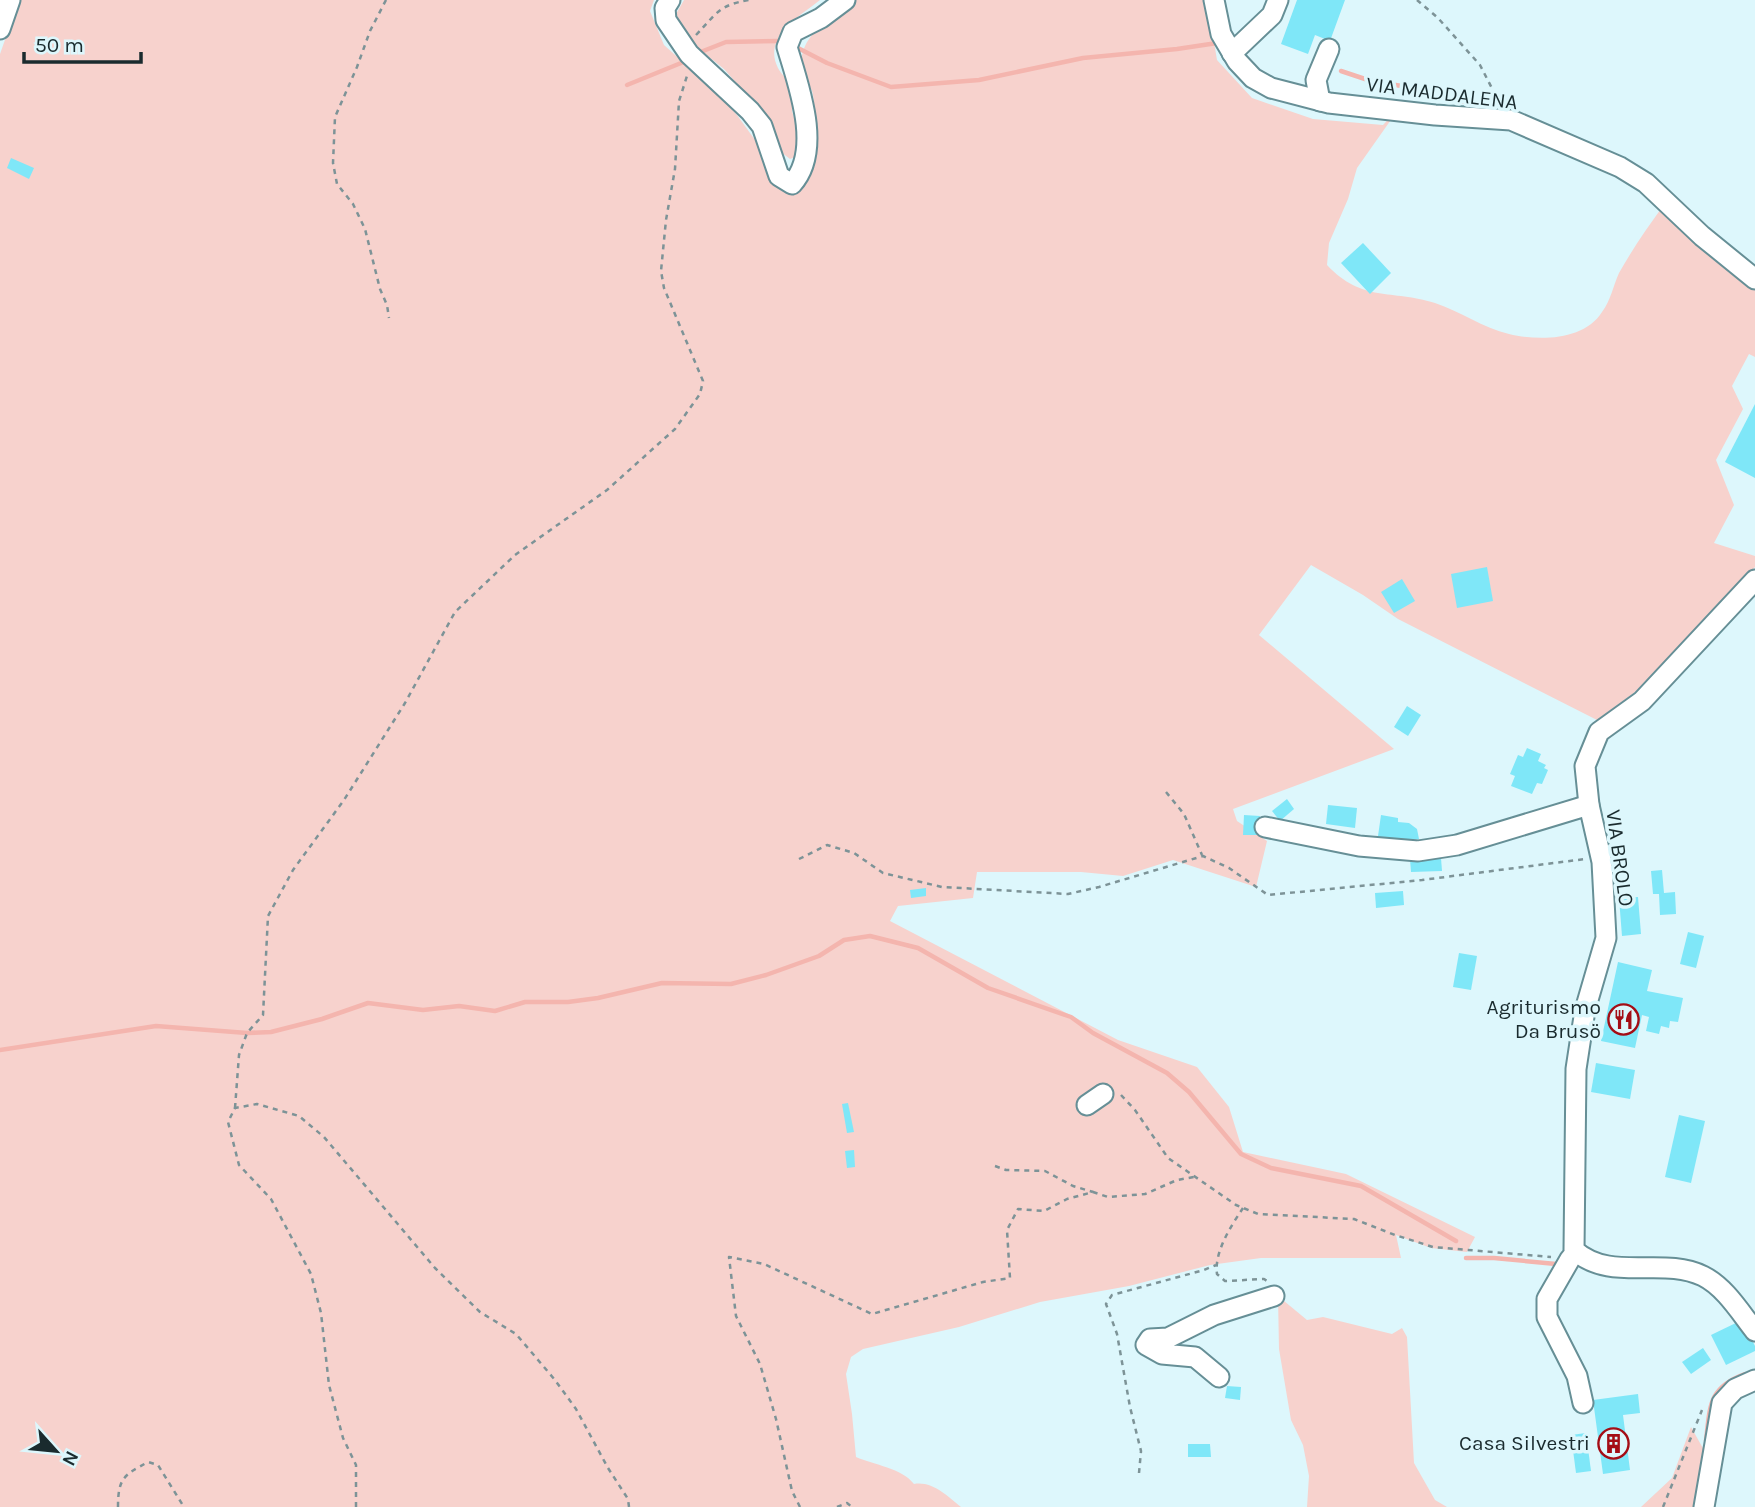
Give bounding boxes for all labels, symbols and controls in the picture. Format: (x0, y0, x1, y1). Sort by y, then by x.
scale bar (24, 21, 142, 65)
text: 50 m (35, 33, 84, 57)
street label: VIA MADDALENA (1365, 72, 1519, 114)
street label: VIA BROLO (1601, 808, 1639, 908)
place label: Agriturismo Da Brusö (1487, 995, 1601, 1043)
restaurant icon: Agriturismo Da Brusö (1607, 1002, 1641, 1036)
north arrow (21, 1416, 91, 1486)
building icon: Casa Silvestri (1596, 1426, 1630, 1460)
place label: Casa Silvestri (1459, 1431, 1590, 1455)
text: N (57, 1447, 83, 1469)

